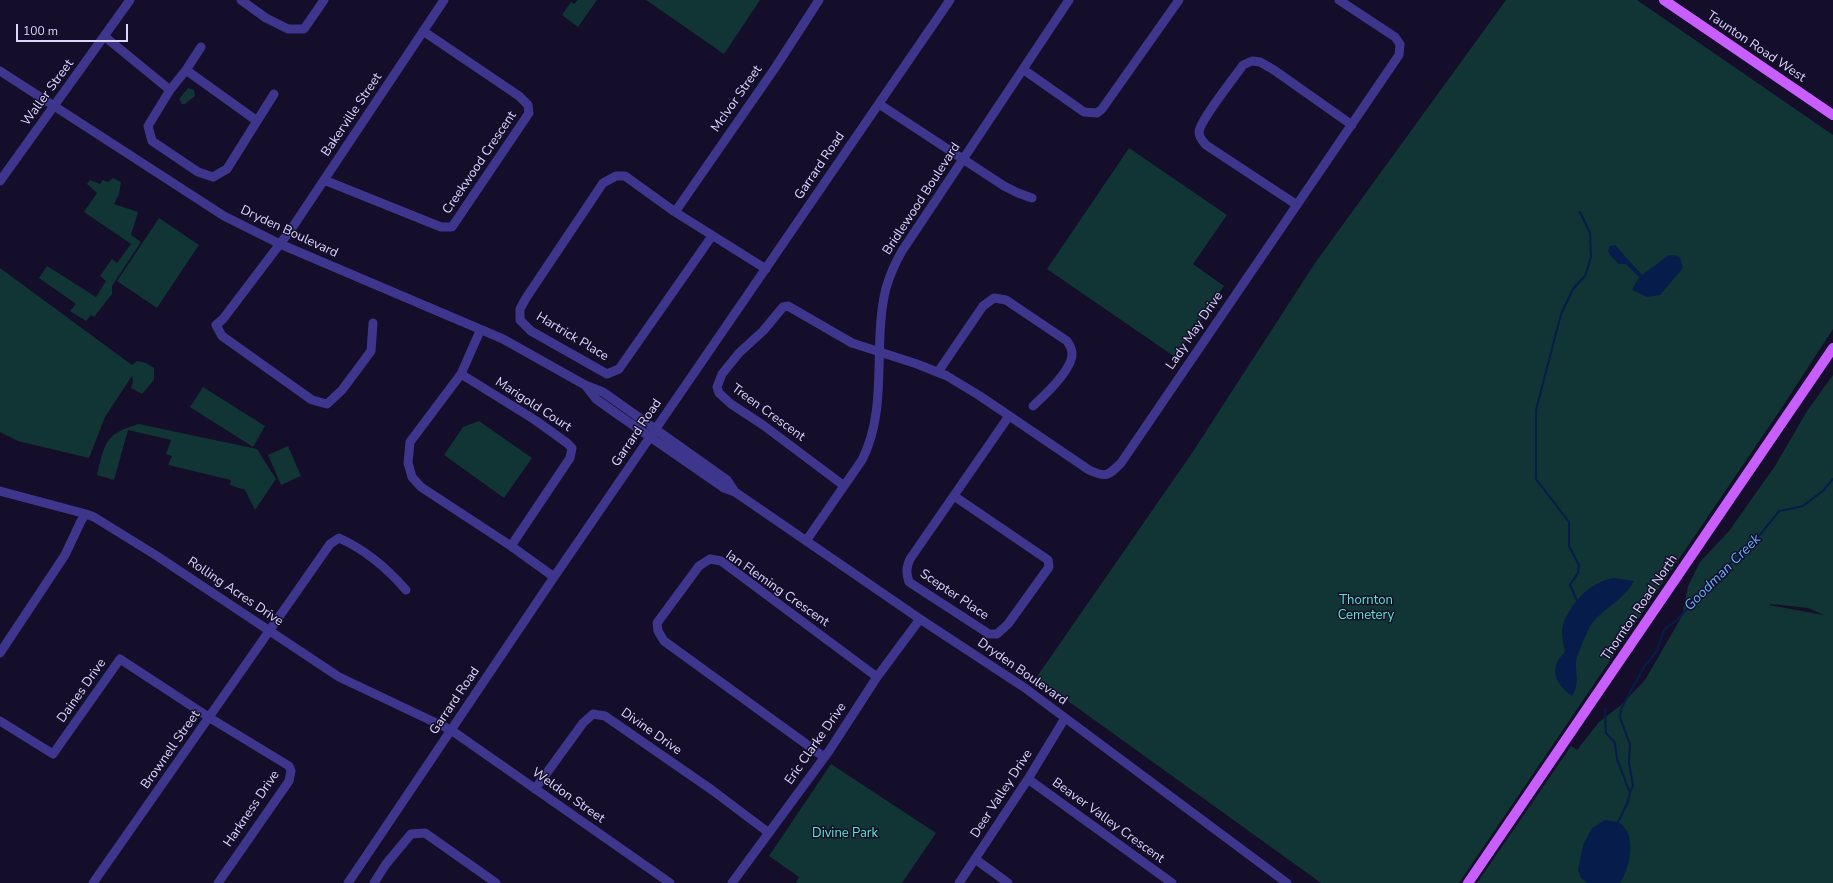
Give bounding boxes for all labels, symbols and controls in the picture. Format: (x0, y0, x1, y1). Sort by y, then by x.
street label: Taunton Road West (1704, 8, 1808, 86)
scale bar (18, 16, 130, 42)
text: 100 m (23, 23, 58, 39)
street label: Waller Street (19, 57, 77, 129)
street label: McIvor Street (708, 63, 766, 135)
street label: Bakerville Street (318, 70, 386, 160)
street label: Creekwood Crescent (440, 109, 520, 217)
street label: Garrard Road (792, 129, 848, 203)
street label: Bridlewood Boulevard (880, 140, 964, 258)
street label: Dryden Boulevard (238, 203, 340, 261)
street label: Lady May Drive (1163, 289, 1227, 373)
street label: Hartrick Place (533, 309, 611, 365)
street label: Marigold Court (492, 375, 574, 435)
street label: Treen Crescent (728, 381, 808, 445)
street label: Garrard Road (609, 396, 665, 470)
water label: Goodman Creek (1681, 531, 1765, 615)
street label: Ian Fleming Crescent (722, 547, 832, 631)
street label: Thornton Road North (1599, 552, 1681, 664)
street label: Rolling Acres Drive (184, 554, 286, 630)
street label: Scepter Place (917, 566, 991, 624)
park label: Thornton Cemetery (1338, 593, 1394, 624)
street label: Dryden Boulevard (974, 635, 1070, 709)
street label: Daines Drive (54, 656, 110, 726)
street label: Garrard Road (427, 664, 483, 738)
street label: Eric Clarke Drive (782, 700, 850, 788)
street label: Divine Drive (618, 705, 684, 759)
street label: Brownell Street (138, 708, 204, 792)
street label: Deer Valley Drive (968, 747, 1036, 841)
street label: Weldon Street (529, 765, 607, 827)
street label: Harkness Drive (221, 768, 283, 850)
street label: Beaver Valley Crescent (1049, 775, 1167, 867)
park label: Divine Park (812, 826, 878, 842)

